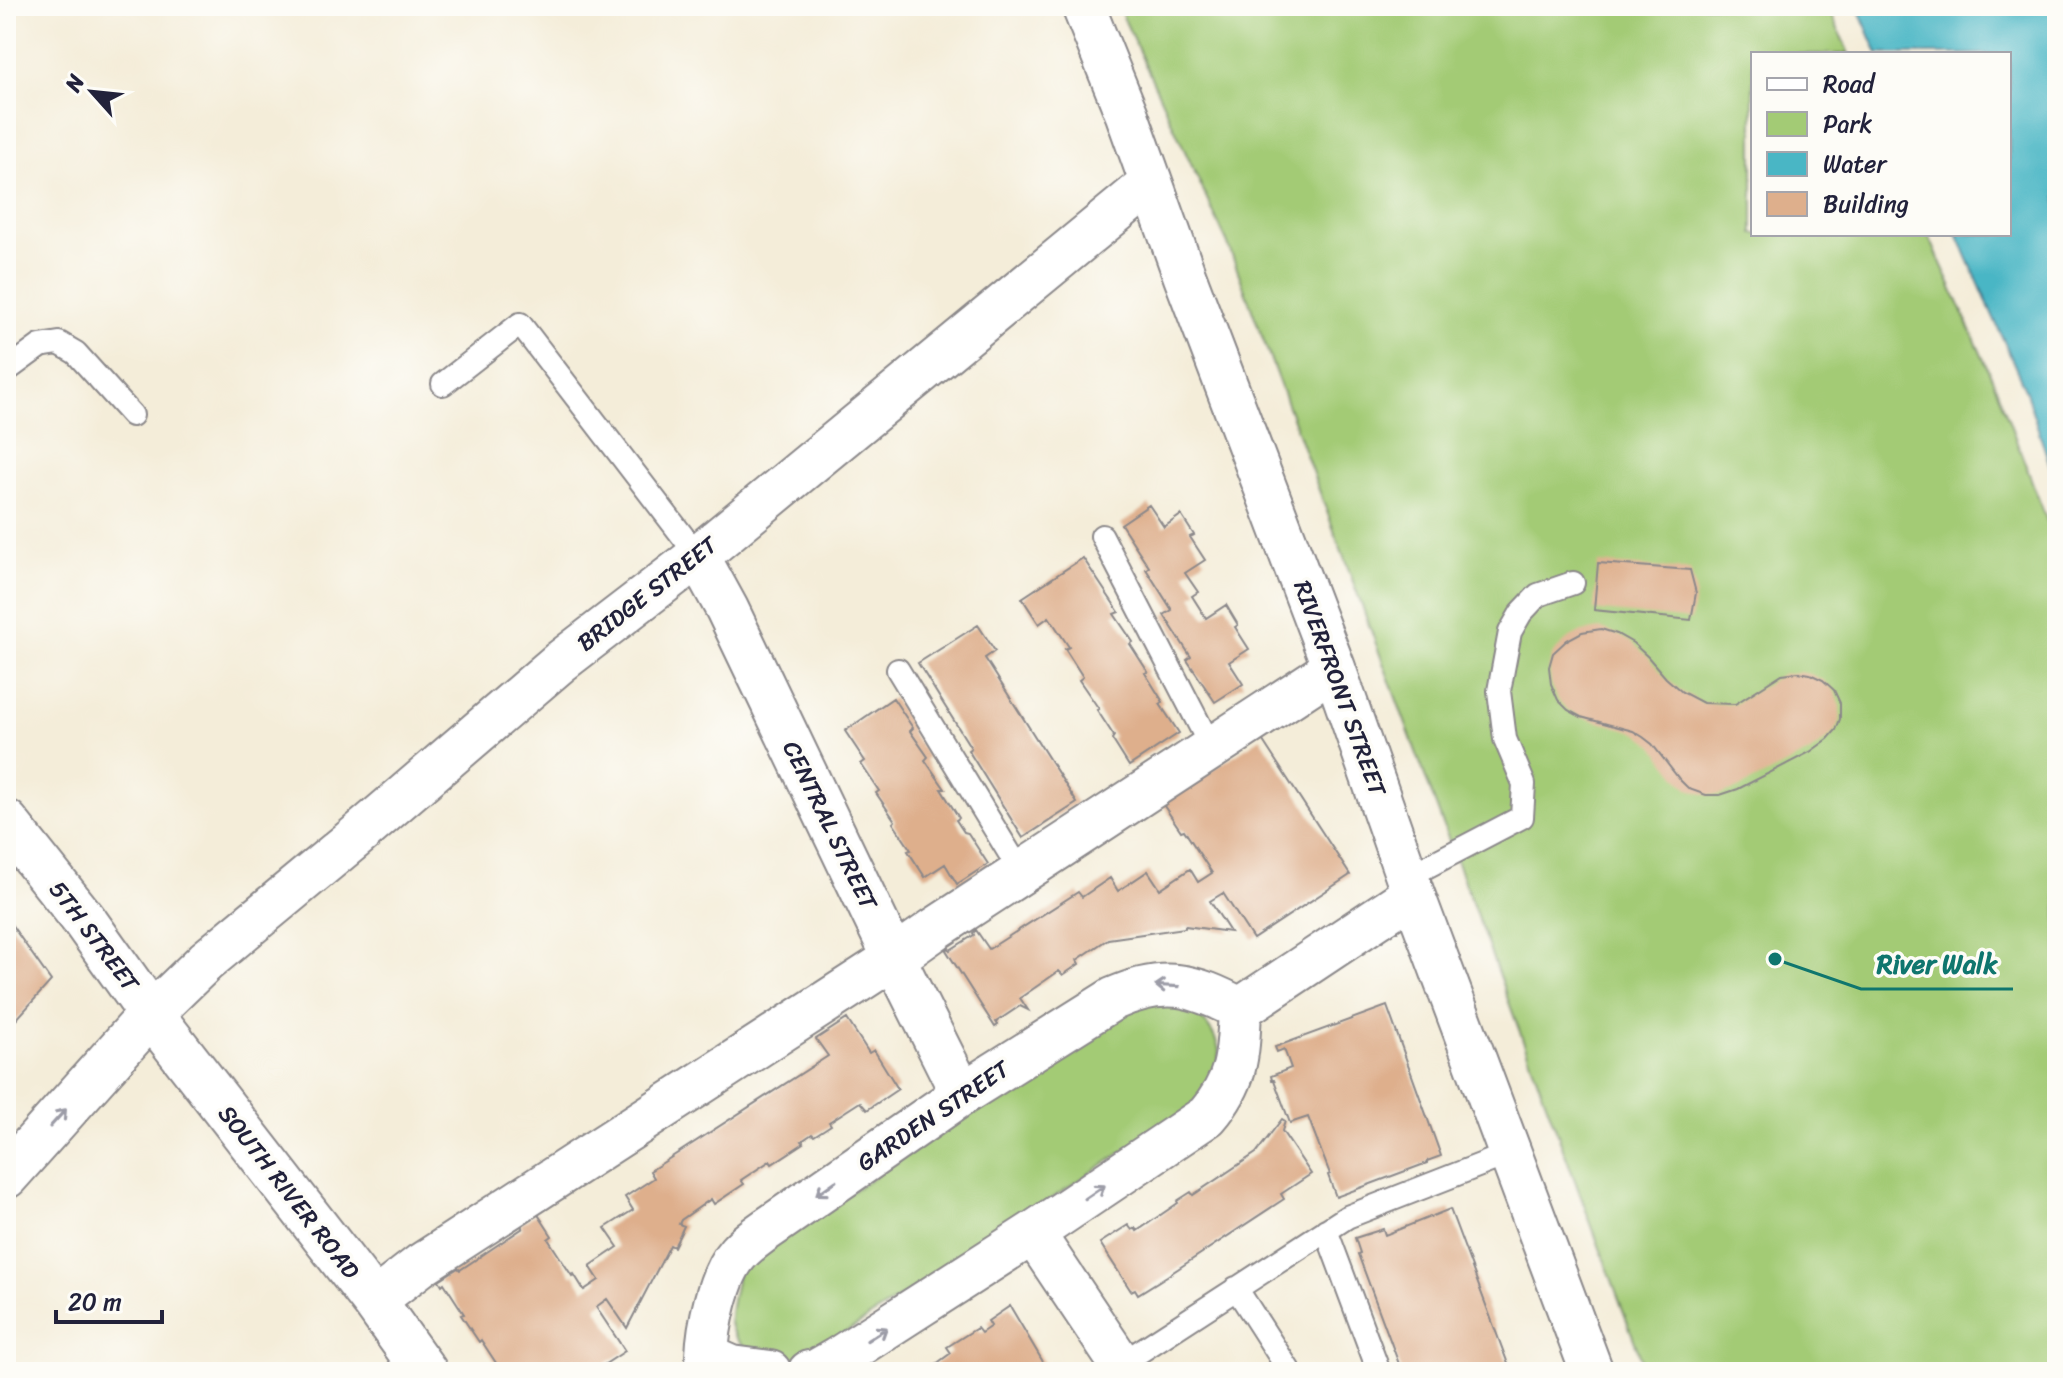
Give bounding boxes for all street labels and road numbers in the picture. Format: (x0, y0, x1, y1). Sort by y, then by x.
street label: BRIDGE STREET (567, 525, 728, 663)
street label: RIVERFRONT STREET (1282, 574, 1399, 803)
street label: CENTRAL STREET (771, 733, 890, 919)
street label: 5TH STREET (38, 871, 151, 1002)
street label: GARDEN STREET (848, 1048, 1019, 1183)
street label: SOUTH RIVER ROAD (207, 1095, 371, 1289)

